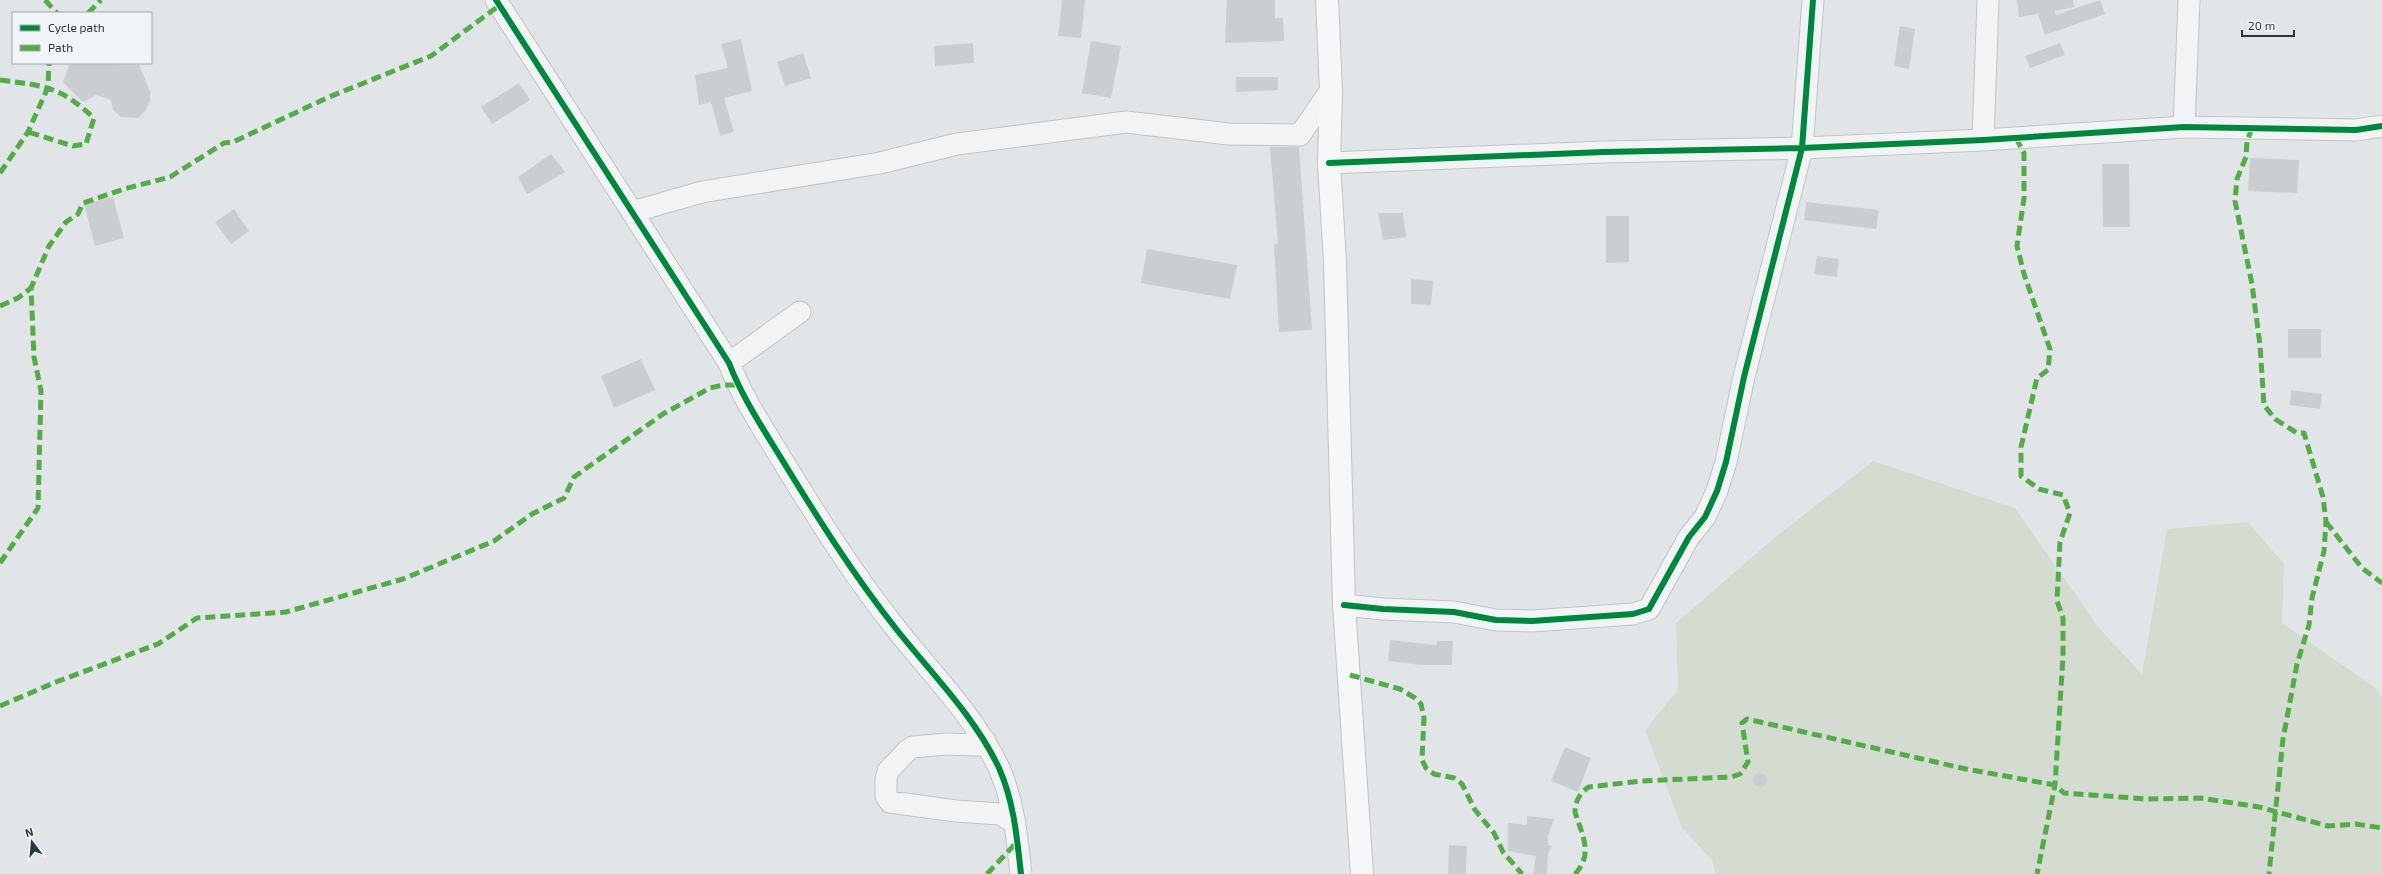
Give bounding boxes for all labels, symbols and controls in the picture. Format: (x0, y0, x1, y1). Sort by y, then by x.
legend (12, 12, 152, 64)
scale bar (2242, 12, 2294, 38)
text: 20 m (2248, 18, 2275, 32)
text: Cycle path (48, 20, 105, 34)
text: Path (48, 40, 73, 54)
north arrow (12, 822, 52, 862)
text: N (23, 825, 35, 839)

